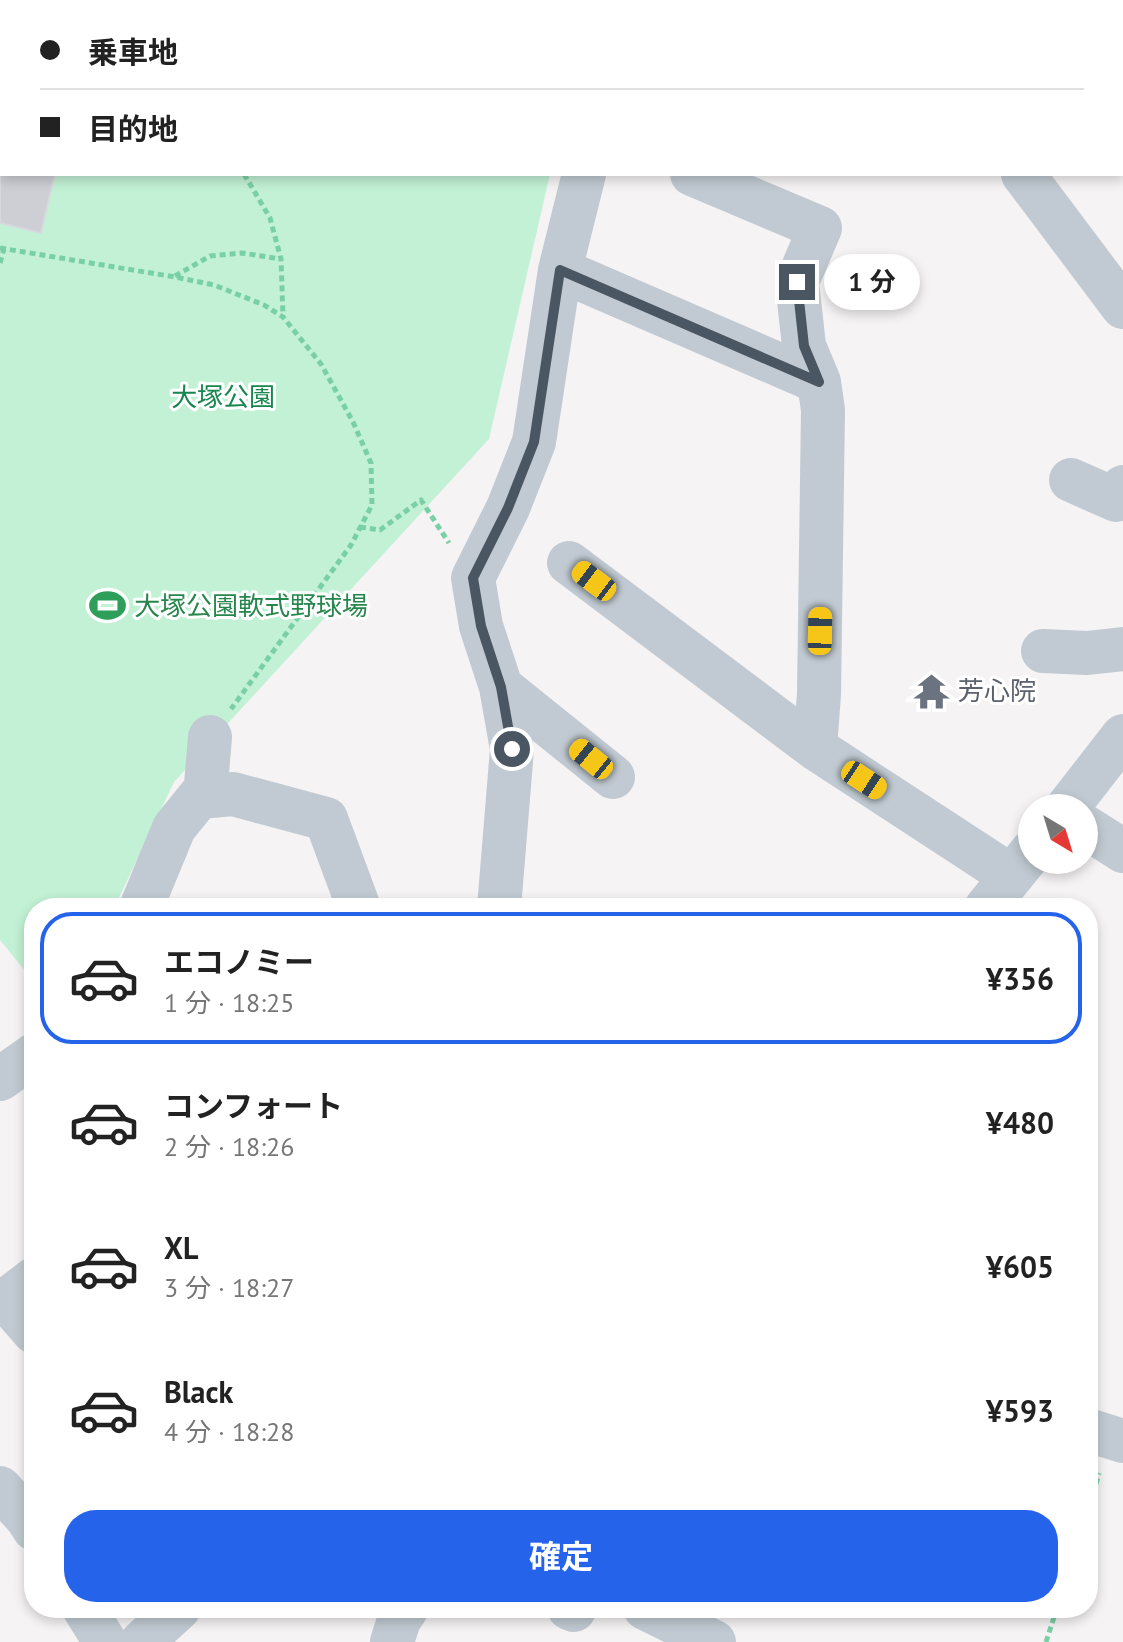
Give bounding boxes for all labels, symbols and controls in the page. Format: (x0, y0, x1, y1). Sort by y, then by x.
text: 乗車地 (88, 32, 178, 71)
text: 目的地 (88, 109, 178, 148)
callout: 1 分 (825, 254, 921, 310)
route end (779, 264, 815, 300)
text: 1 分 (848, 265, 896, 298)
park label: 大塚公園 (171, 380, 275, 413)
car (568, 557, 620, 605)
sports icon: 大塚公園軟式野球場 (89, 587, 127, 625)
place label: 大塚公園軟式野球場 (134, 589, 368, 622)
car (808, 607, 832, 655)
temple icon: 芳心院 (913, 672, 951, 710)
place label: 芳心院 (958, 674, 1036, 707)
route start (494, 731, 530, 767)
car (565, 735, 617, 783)
car (837, 757, 891, 803)
north arrow (1018, 794, 1098, 874)
map controls (1018, 794, 1098, 874)
icon: car (68, 942, 140, 1014)
text: エコノミー (164, 942, 314, 981)
text: ¥356 (986, 959, 1054, 998)
text: 1 分 · 18:25 (164, 986, 294, 1019)
icon: car (68, 1086, 140, 1158)
text: コンフォート (164, 1086, 343, 1125)
text: ¥480 (986, 1103, 1054, 1142)
text: 2 分 · 18:26 (164, 1130, 294, 1163)
text: XL (164, 1228, 198, 1267)
icon: car (68, 1230, 140, 1302)
text: ¥605 (986, 1247, 1054, 1286)
text: 3 分 · 18:27 (164, 1271, 294, 1304)
text: Black (164, 1372, 233, 1411)
icon: car (68, 1374, 140, 1446)
text: ¥593 (986, 1391, 1054, 1430)
text: 4 分 · 18:28 (164, 1415, 294, 1448)
button: 確定 (64, 1510, 1058, 1602)

